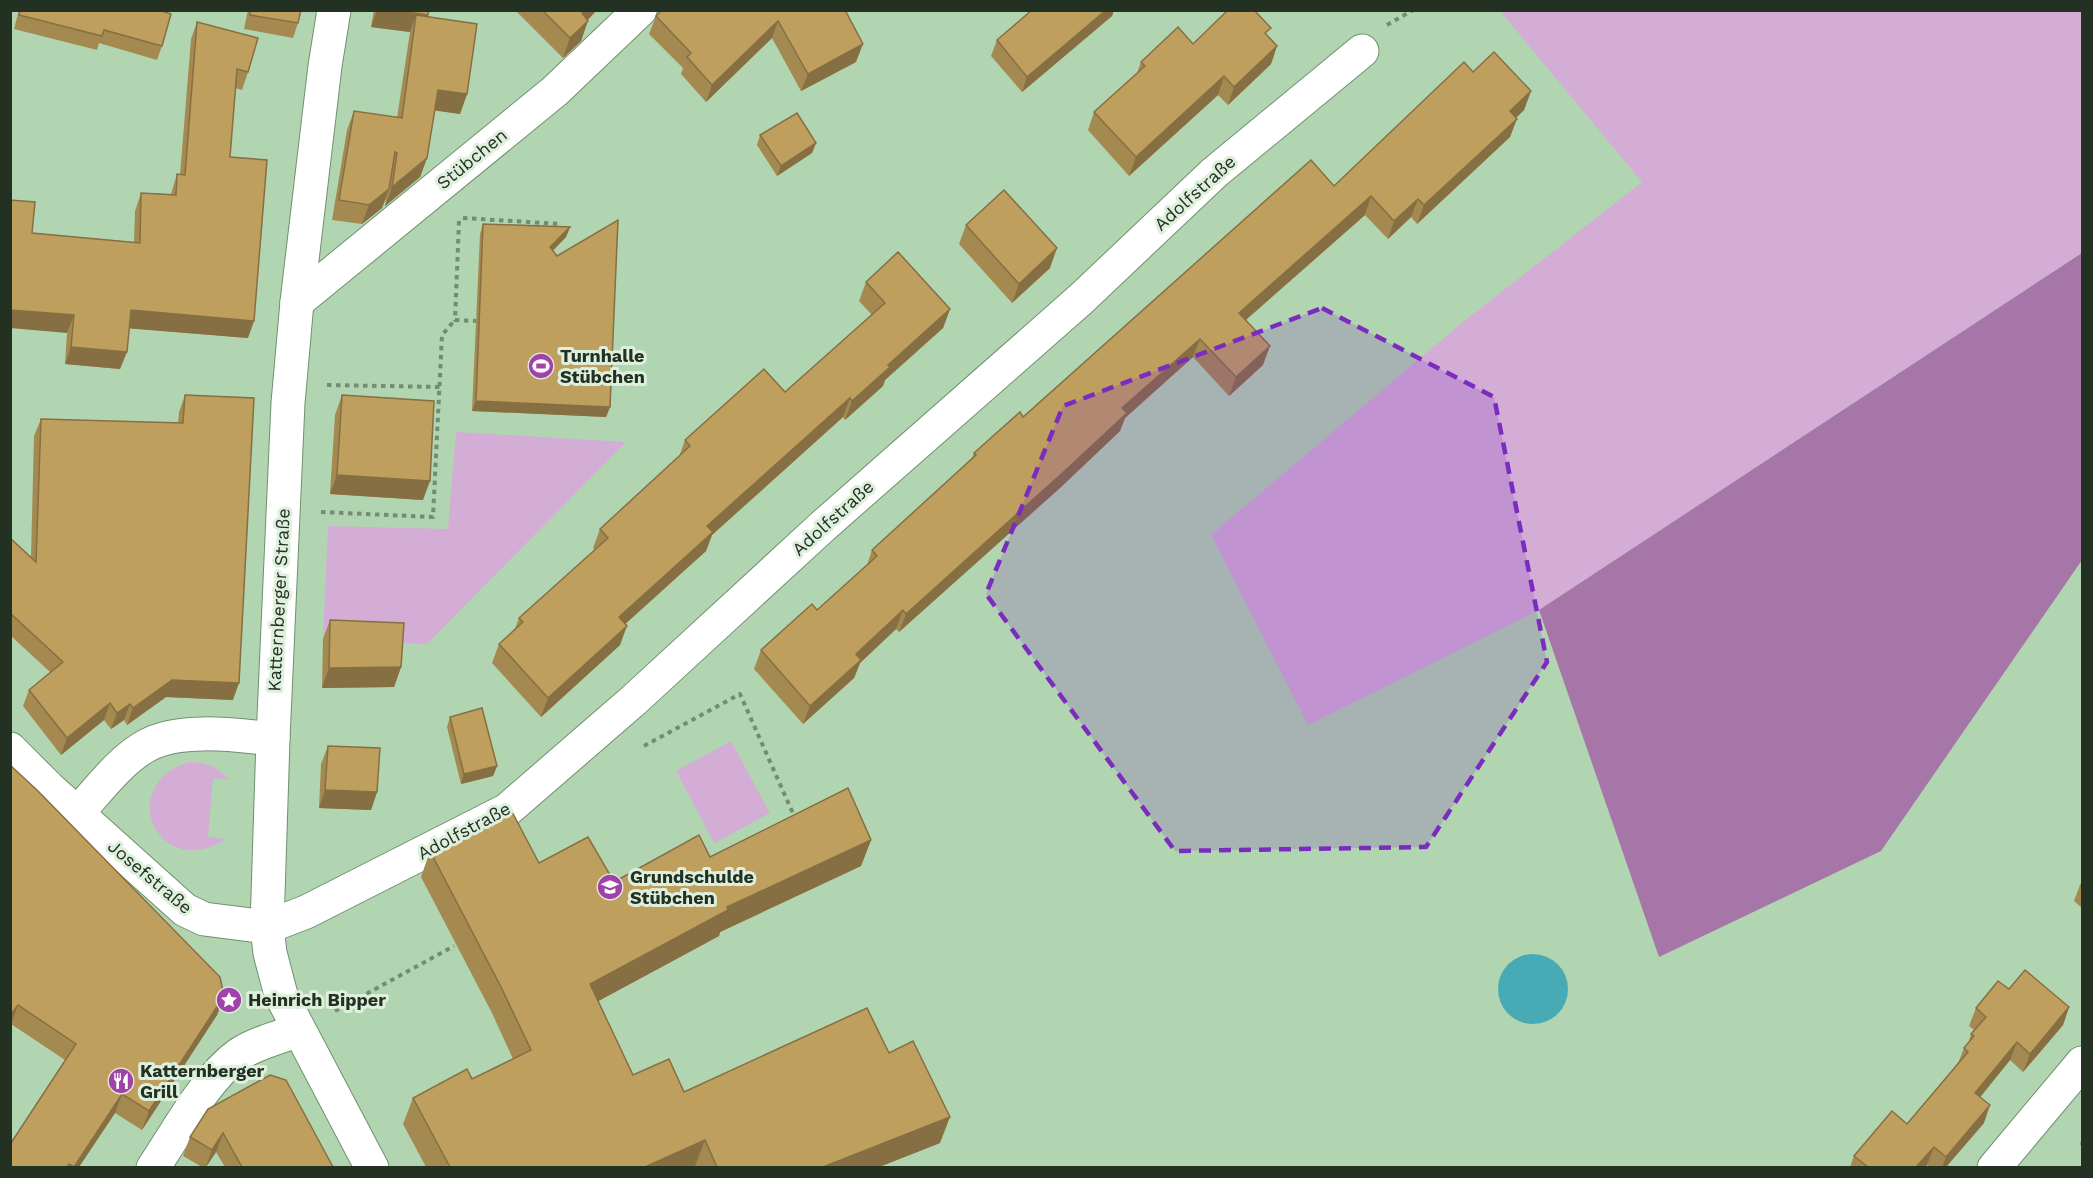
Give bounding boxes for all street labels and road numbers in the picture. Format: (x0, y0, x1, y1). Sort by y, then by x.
street label: Stübchen (432, 124, 511, 193)
street label: Adolfstraße (1150, 151, 1240, 235)
street label: Adolfstraße (788, 476, 878, 560)
street label: Katternberger Straße (263, 508, 294, 692)
street label: Adolfstraße (414, 797, 514, 864)
street label: Josefstraße (104, 835, 197, 918)

